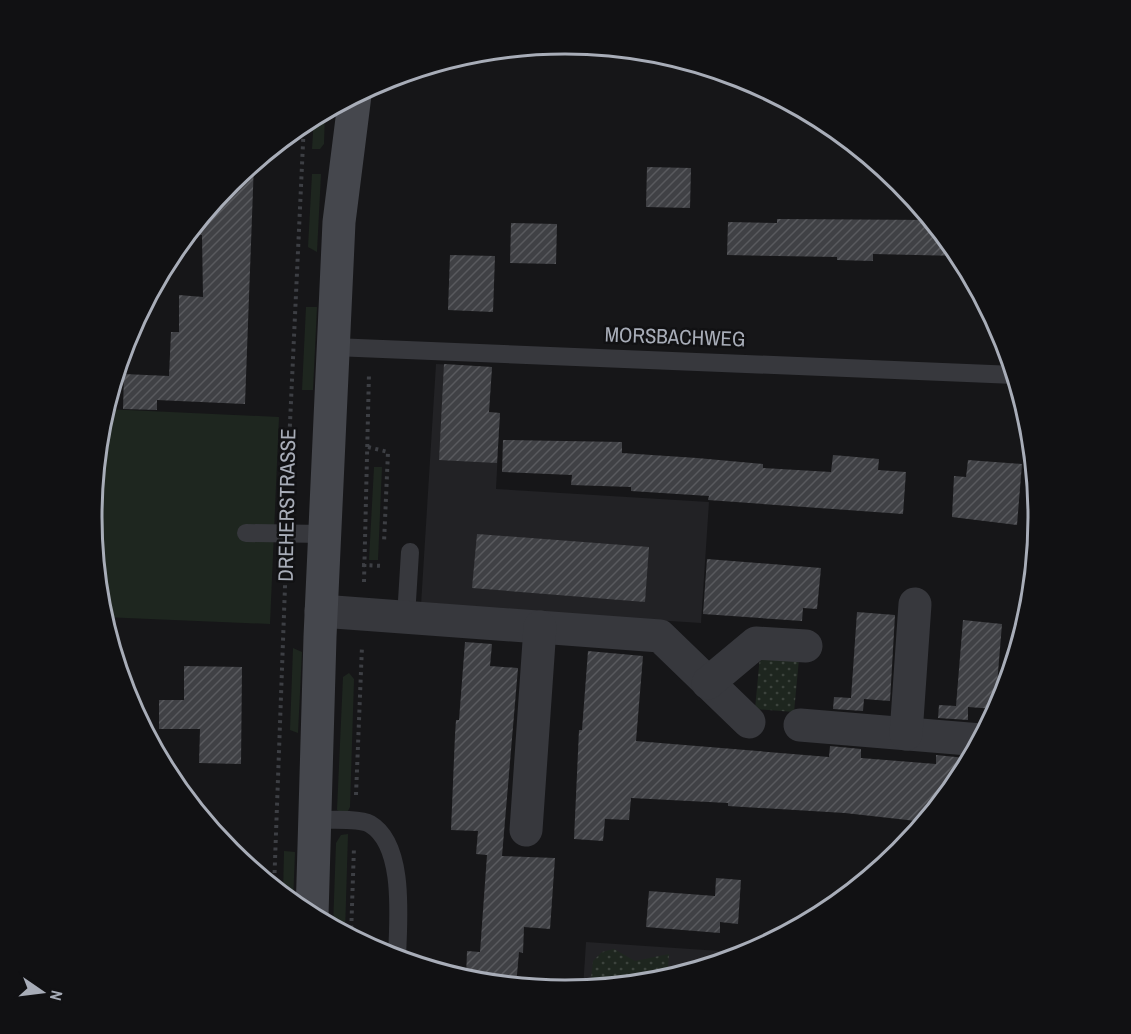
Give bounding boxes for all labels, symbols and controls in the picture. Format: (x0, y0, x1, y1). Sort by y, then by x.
street label: MORSBACHWEG (604, 320, 746, 353)
street label: DREHERSTRASSE (271, 428, 302, 582)
north arrow (12, 962, 72, 1022)
text: N (45, 988, 68, 1003)

